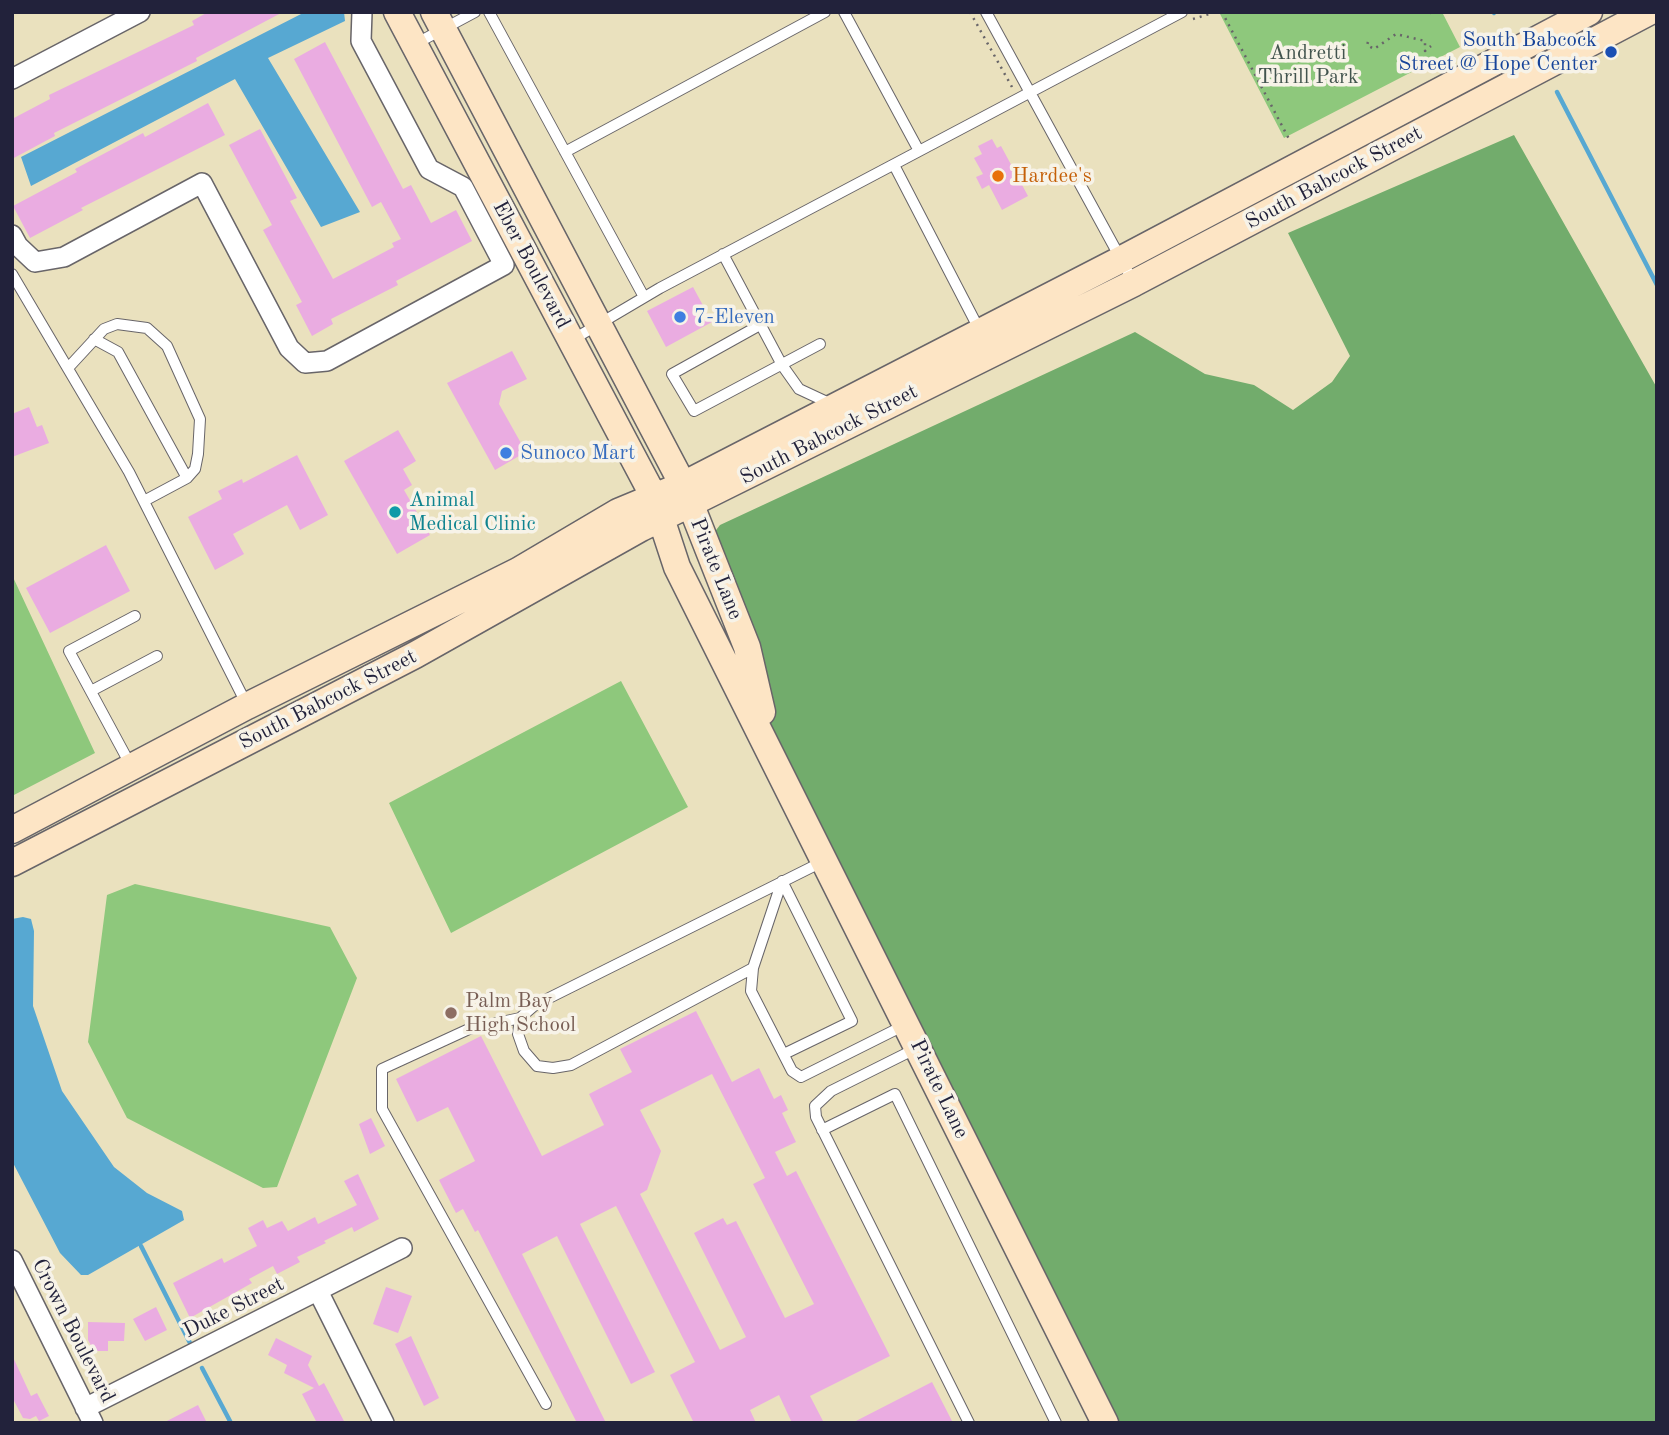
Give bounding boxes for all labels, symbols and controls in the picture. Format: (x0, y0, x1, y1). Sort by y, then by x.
place label: South Babcock Street @ Hope Center (1398, 27, 1597, 77)
park label: Andretti Thrill Park (1257, 40, 1359, 90)
marker: South Babcock Street @ Hope Center (1603, 44, 1619, 60)
street label: South Babcock Street (1242, 121, 1426, 235)
place label: Hardee's (1012, 163, 1092, 189)
marker: Hardee's (990, 168, 1006, 184)
street label: Eber Boulevard (487, 197, 575, 333)
place label: 7-Eleven (694, 304, 775, 330)
marker: 7-Eleven (672, 309, 688, 325)
street label: South Babcock Street (736, 379, 922, 491)
place label: Sunoco Mart (520, 440, 635, 466)
marker: Sunoco Mart (498, 445, 514, 461)
place label: Animal Medical Clinic (409, 487, 536, 537)
marker: Animal Medical Clinic (387, 504, 403, 520)
street label: Pirate Lane (684, 515, 748, 623)
street label: South Babcock Street (235, 644, 421, 756)
place label: Palm Bay High School (465, 988, 576, 1038)
marker: Palm Bay High School (443, 1005, 459, 1021)
street label: Pirate Lane (904, 1035, 974, 1143)
street label: Crown Boulevard (26, 1255, 120, 1407)
street label: Duke Street (179, 1272, 289, 1344)

